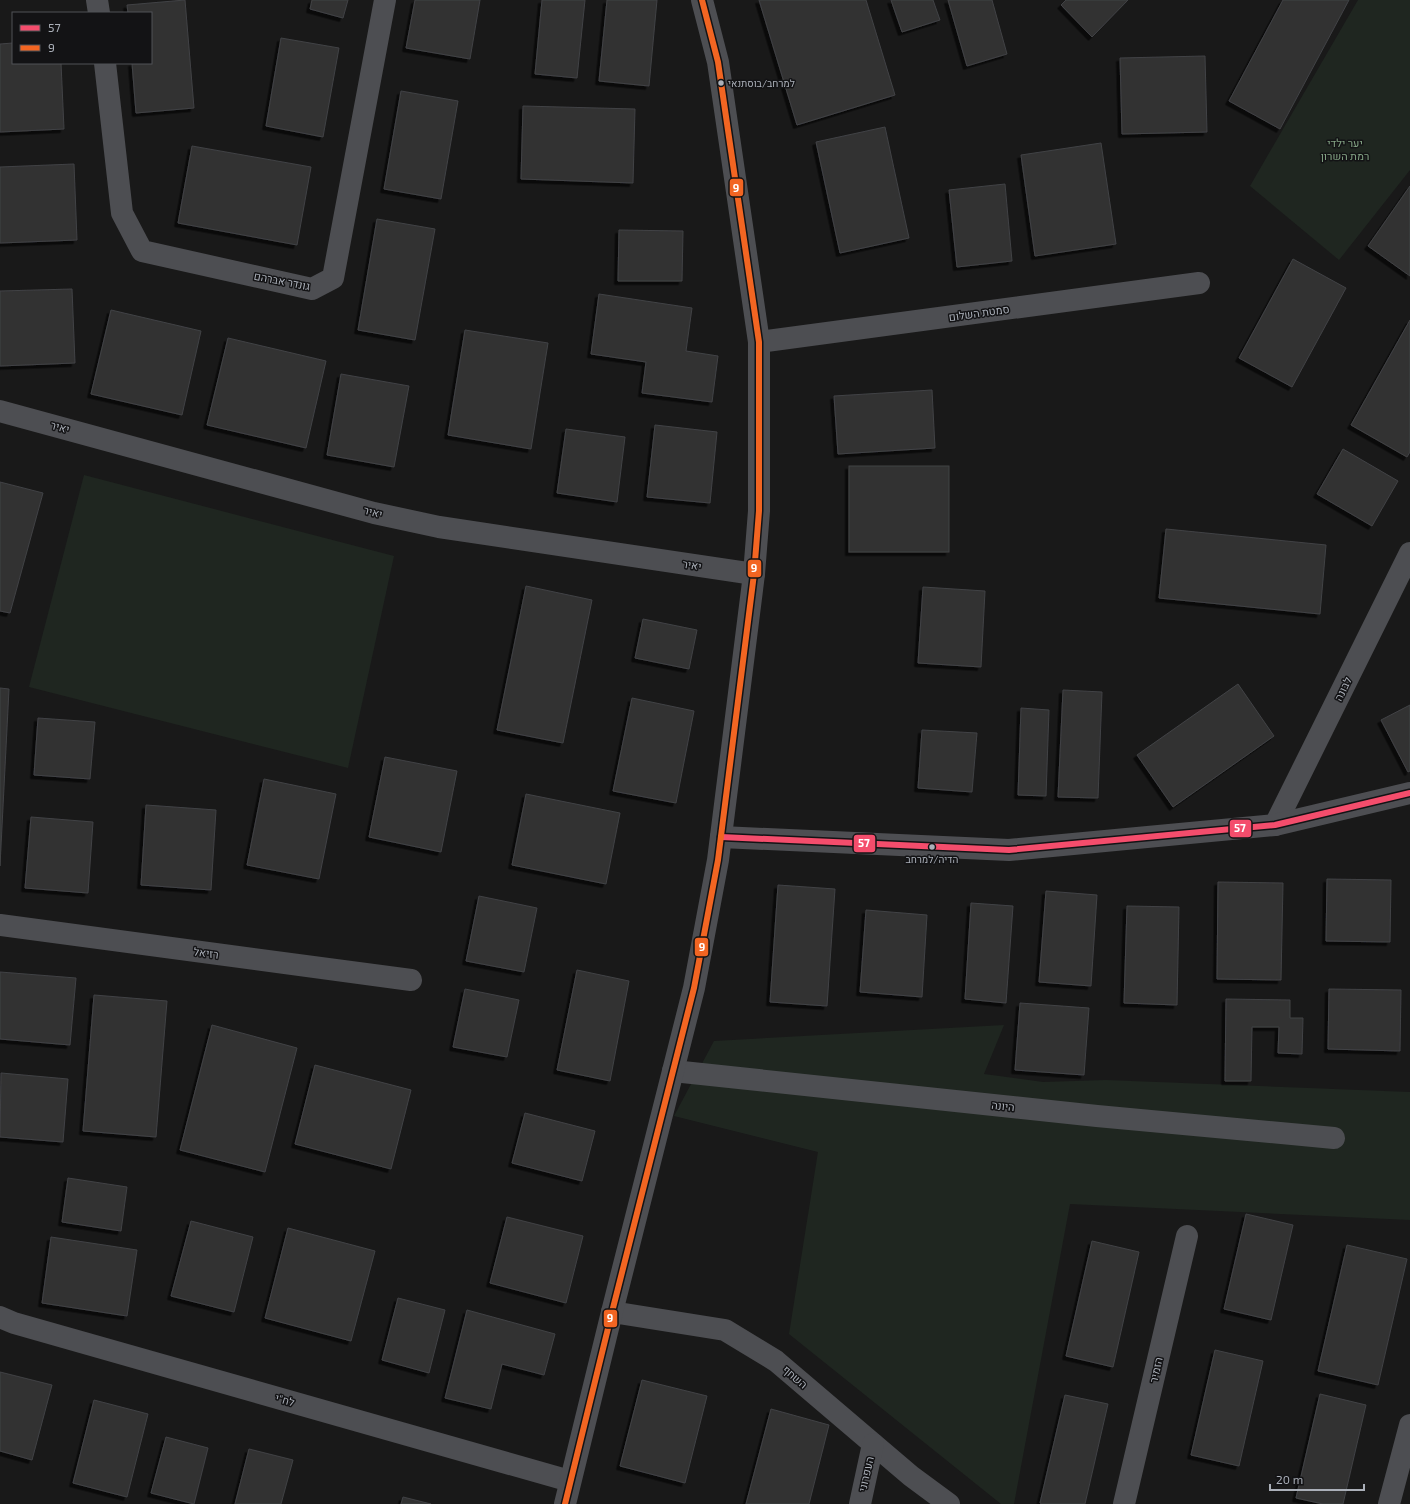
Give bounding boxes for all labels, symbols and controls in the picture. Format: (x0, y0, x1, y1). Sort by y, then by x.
legend (12, 12, 152, 64)
text: 57 (48, 20, 61, 34)
text: 9 (48, 40, 55, 54)
place label: למרחב/בוסתנאי (728, 77, 795, 89)
marker: למרחב/בוסתנאי (716, 78, 726, 88)
park label: יער ילדי רמת השרון (1321, 136, 1369, 162)
line badge: 9 (729, 178, 744, 197)
text: 9 (733, 181, 739, 194)
street label: גונדר אברהם (253, 269, 311, 292)
street label: סמטת השלום (948, 302, 1010, 323)
street label: יאיר (49, 418, 71, 435)
street label: יאיר (362, 503, 384, 520)
street label: יאיר (682, 557, 703, 572)
line badge: 9 (747, 559, 762, 578)
text: 9 (751, 561, 757, 574)
street label: לבונה (1331, 674, 1354, 703)
line badge: 57 (1229, 819, 1252, 838)
text: 57 (1234, 821, 1246, 834)
line badge: 57 (853, 834, 876, 853)
text: 57 (858, 836, 870, 849)
marker: הדיה/למרחב (927, 842, 937, 852)
place label: הדיה/למרחב (906, 853, 959, 865)
line badge: 9 (694, 937, 709, 957)
text: 9 (699, 940, 705, 953)
street label: רזיאל (193, 944, 220, 961)
street label: היונה (991, 1098, 1015, 1113)
line badge: 9 (603, 1309, 618, 1328)
text: 9 (607, 1311, 613, 1324)
street label: הזמיר (1146, 1356, 1165, 1384)
street label: השחף (780, 1362, 810, 1391)
street label: לח"י (274, 1391, 297, 1409)
street label: העפרוני (855, 1455, 876, 1493)
scale bar (1270, 1466, 1364, 1492)
text: 20 m (1276, 1472, 1303, 1486)

